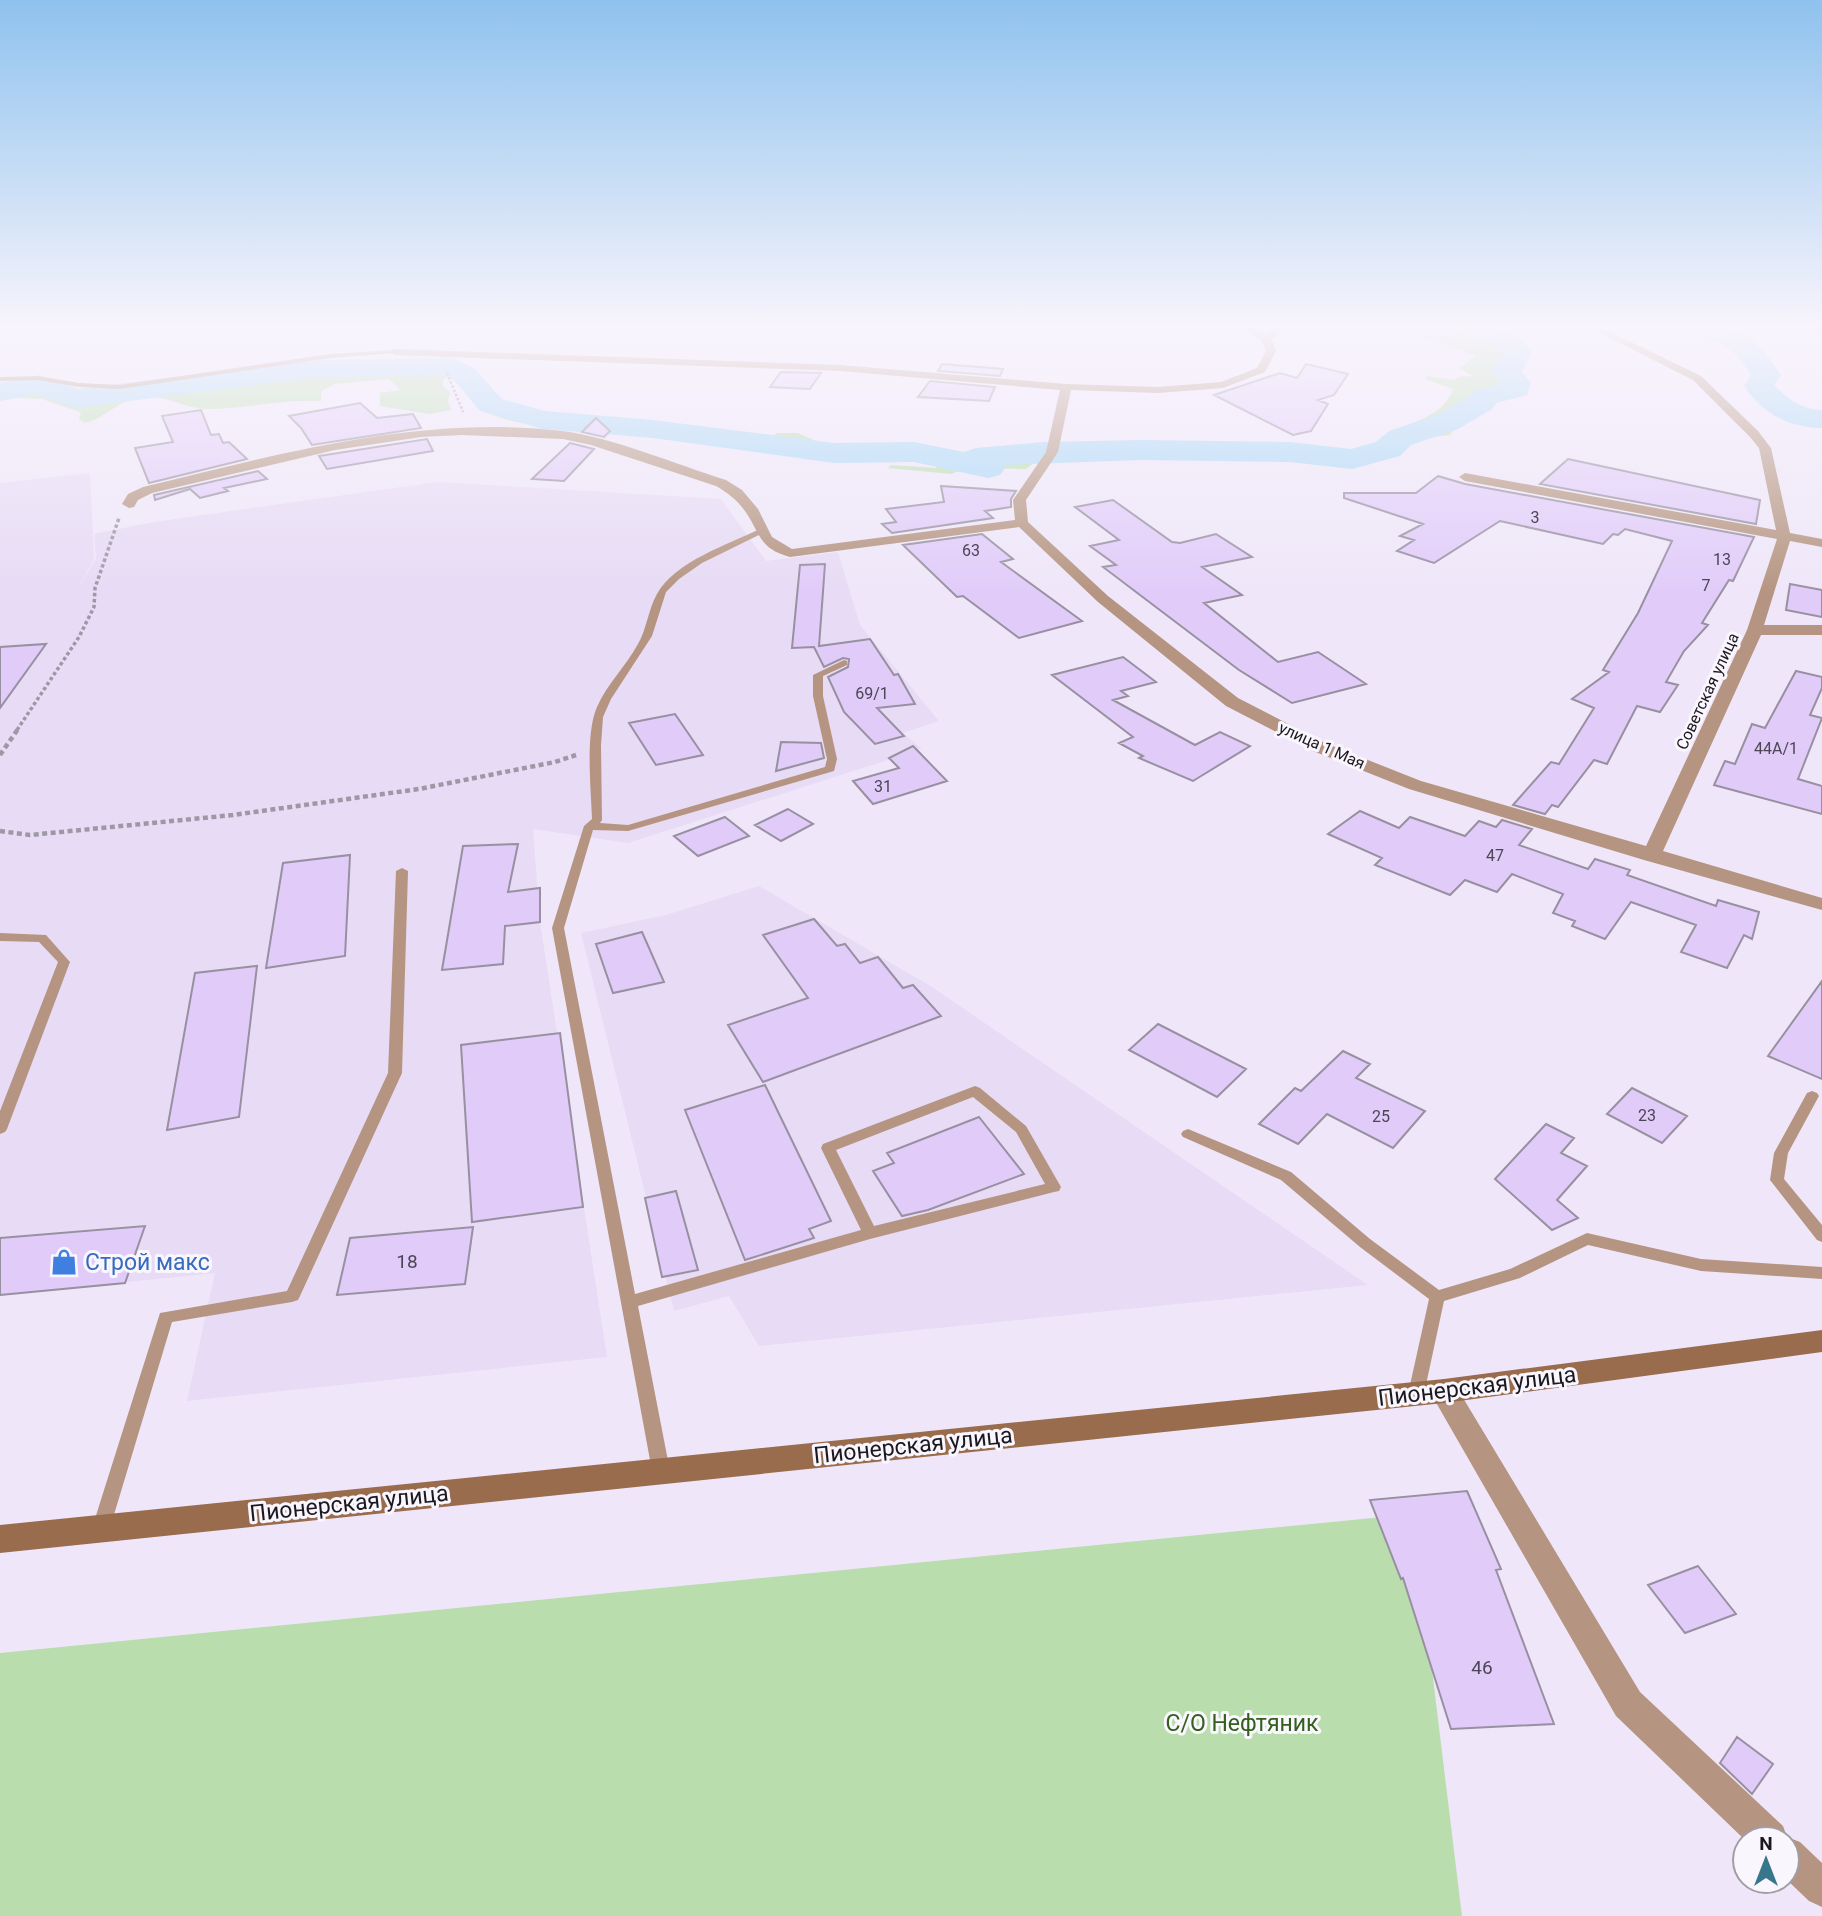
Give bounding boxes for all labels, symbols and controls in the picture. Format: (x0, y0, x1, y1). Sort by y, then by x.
house number: 3 (1531, 508, 1540, 527)
house number: 63 (962, 541, 980, 560)
house number: 13 (1713, 550, 1731, 569)
house number: 7 (1702, 576, 1711, 595)
street label: Советская улица (1672, 630, 1743, 753)
house number: 69/1 (855, 684, 889, 703)
street label: улица 1 Мая (1276, 718, 1368, 773)
house number: 44А/1 (1754, 739, 1798, 758)
house number: 31 (874, 777, 892, 796)
house number: 47 (1486, 846, 1504, 865)
house number: 23 (1638, 1106, 1656, 1125)
house number: 25 (1372, 1107, 1390, 1126)
shop icon: Строй макс (49, 1247, 79, 1277)
place label: Строй макс (85, 1249, 210, 1276)
house number: 18 (396, 1250, 418, 1273)
street label: Пионерская улица (1376, 1361, 1578, 1412)
street label: Пионерская улица (812, 1422, 1014, 1469)
street label: Пионерская улица (248, 1480, 450, 1527)
house number: 46 (1471, 1656, 1493, 1679)
park label: С/О Нефтяник (1165, 1710, 1319, 1737)
north arrow (1731, 1825, 1801, 1895)
text: N (1759, 1832, 1773, 1855)

